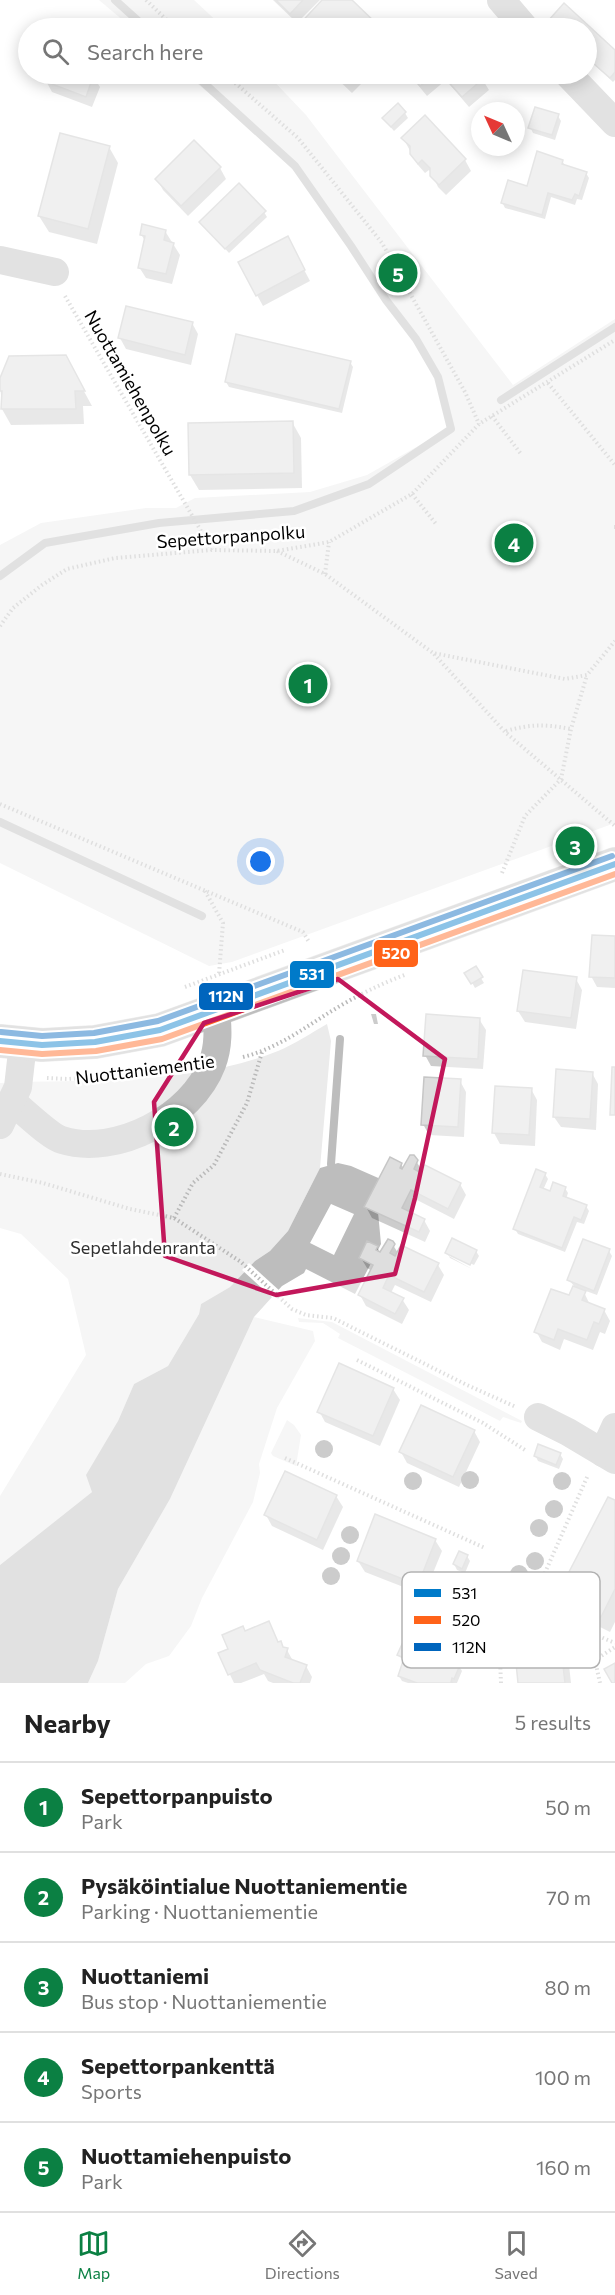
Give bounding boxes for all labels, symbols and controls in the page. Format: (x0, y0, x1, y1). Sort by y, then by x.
search box (18, 18, 597, 84)
icon: search (39, 35, 72, 68)
text: Search here (87, 38, 203, 65)
north arrow (471, 102, 525, 156)
pin: 5 (378, 250, 418, 296)
street label: Nuottamiehenpolku (80, 306, 181, 459)
street label: Sepettorpanpolku (156, 520, 306, 552)
pin: 4 (494, 520, 534, 566)
pin: 1 (288, 662, 328, 706)
pin: 3 (556, 824, 594, 868)
your location (246, 847, 275, 876)
line badge: 520 (373, 939, 419, 968)
text: 520 (382, 943, 410, 962)
line badge: 531 (289, 960, 335, 989)
text: 531 (299, 964, 325, 983)
line badge: 112N (198, 982, 254, 1011)
text: 112N (208, 986, 244, 1005)
street label: Nuottaniementie (74, 1050, 216, 1088)
pin: 2 (154, 1104, 194, 1150)
park label: Sepetlahdenranta (70, 1236, 216, 1258)
legend (402, 1572, 600, 1668)
text: 531 (452, 1583, 477, 1602)
text: 520 (452, 1610, 480, 1629)
text: 112N (452, 1637, 487, 1656)
text: Nearby (24, 1707, 111, 1738)
text: 5 results (515, 1710, 591, 1734)
text: Sepettorpanpuisto (81, 1782, 273, 1809)
text: 1 (39, 1795, 48, 1819)
text: 50 m (545, 1795, 591, 1819)
text: Park (81, 1809, 123, 1833)
text: Pysäköintialue Nuottaniementie (81, 1872, 407, 1899)
text: 2 (38, 1885, 49, 1909)
text: 70 m (546, 1885, 591, 1909)
text: Parking · Nuottaniementie (81, 1899, 318, 1923)
text: Nuottaniemi (81, 1962, 209, 1989)
text: 3 (38, 1975, 49, 1999)
text: 80 m (545, 1975, 591, 1999)
text: Bus stop · Nuottaniementie (81, 1989, 327, 2013)
text: Sepettorpankenttä (81, 2052, 275, 2079)
text: 4 (37, 2065, 50, 2089)
text: 100 m (535, 2065, 591, 2089)
text: Sports (81, 2079, 142, 2103)
text: Nuottamiehenpuisto (81, 2142, 291, 2169)
text: 5 (38, 2155, 49, 2179)
text: 160 m (536, 2155, 591, 2179)
text: Park (81, 2169, 123, 2193)
tab: Map (77, 2227, 110, 2282)
tab: Directions (265, 2227, 340, 2282)
tab: Saved (494, 2227, 538, 2282)

